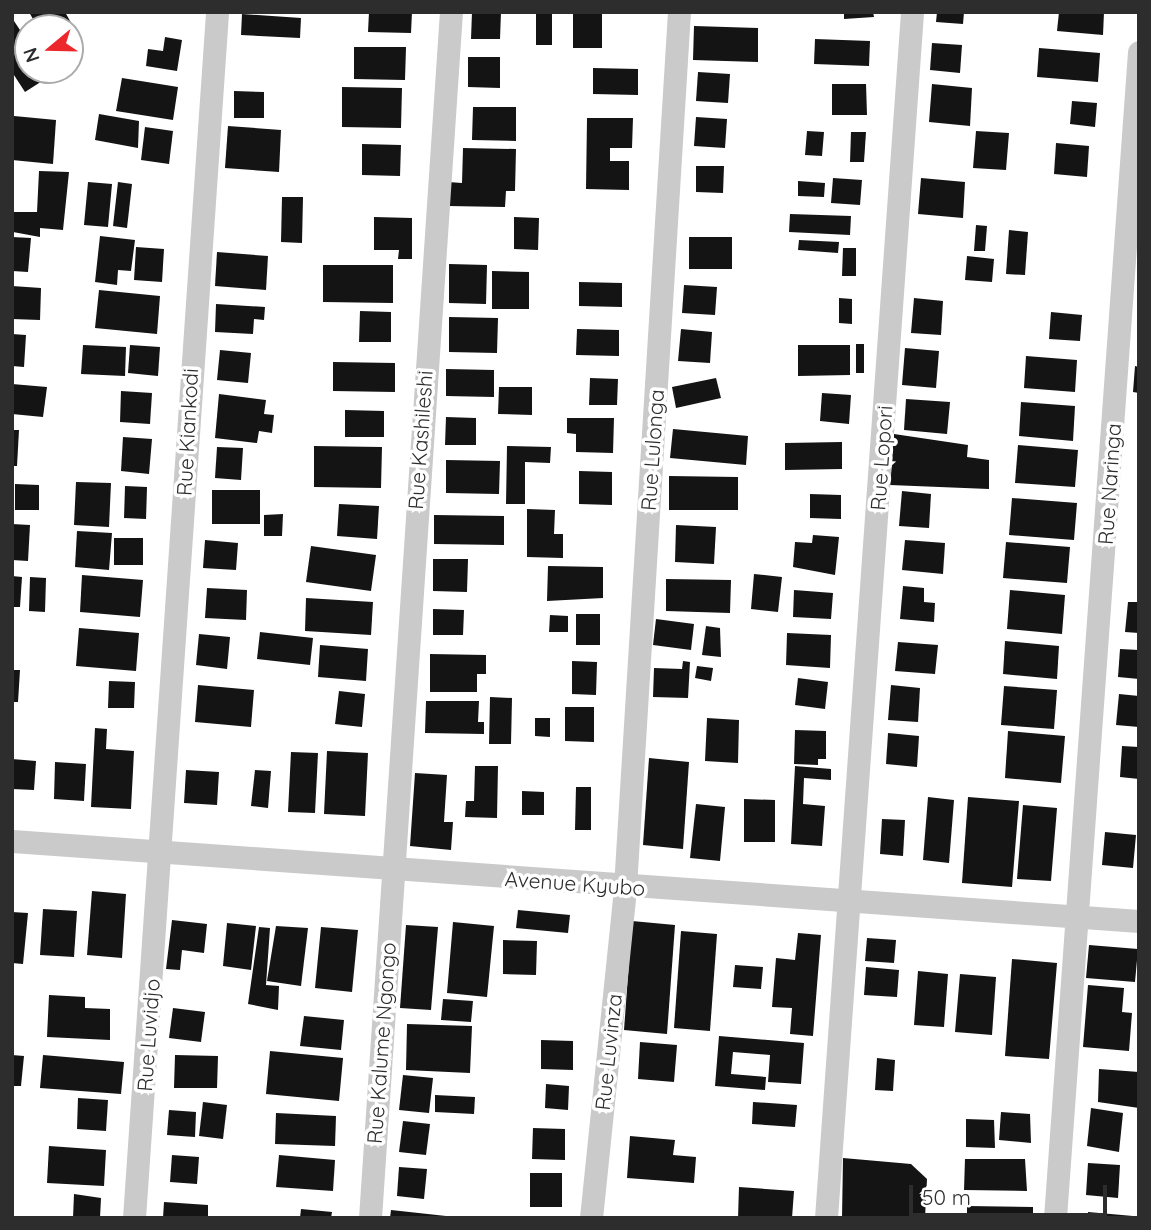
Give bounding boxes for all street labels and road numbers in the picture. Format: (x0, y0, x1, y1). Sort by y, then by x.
street label: Rue Kiankodi (171, 368, 203, 496)
street label: Rue Kashileshi (403, 370, 437, 510)
street label: Rue Lulonga (635, 388, 669, 512)
street label: Rue Lopori (865, 405, 897, 511)
street label: Rue Naringa (1092, 422, 1126, 546)
street label: Avenue Kyubo (504, 866, 646, 900)
street label: Rue Kalume Ngongo (361, 941, 401, 1145)
street label: Rue Luvidjo (131, 978, 165, 1092)
street label: Rue Luvinza (589, 992, 627, 1112)

